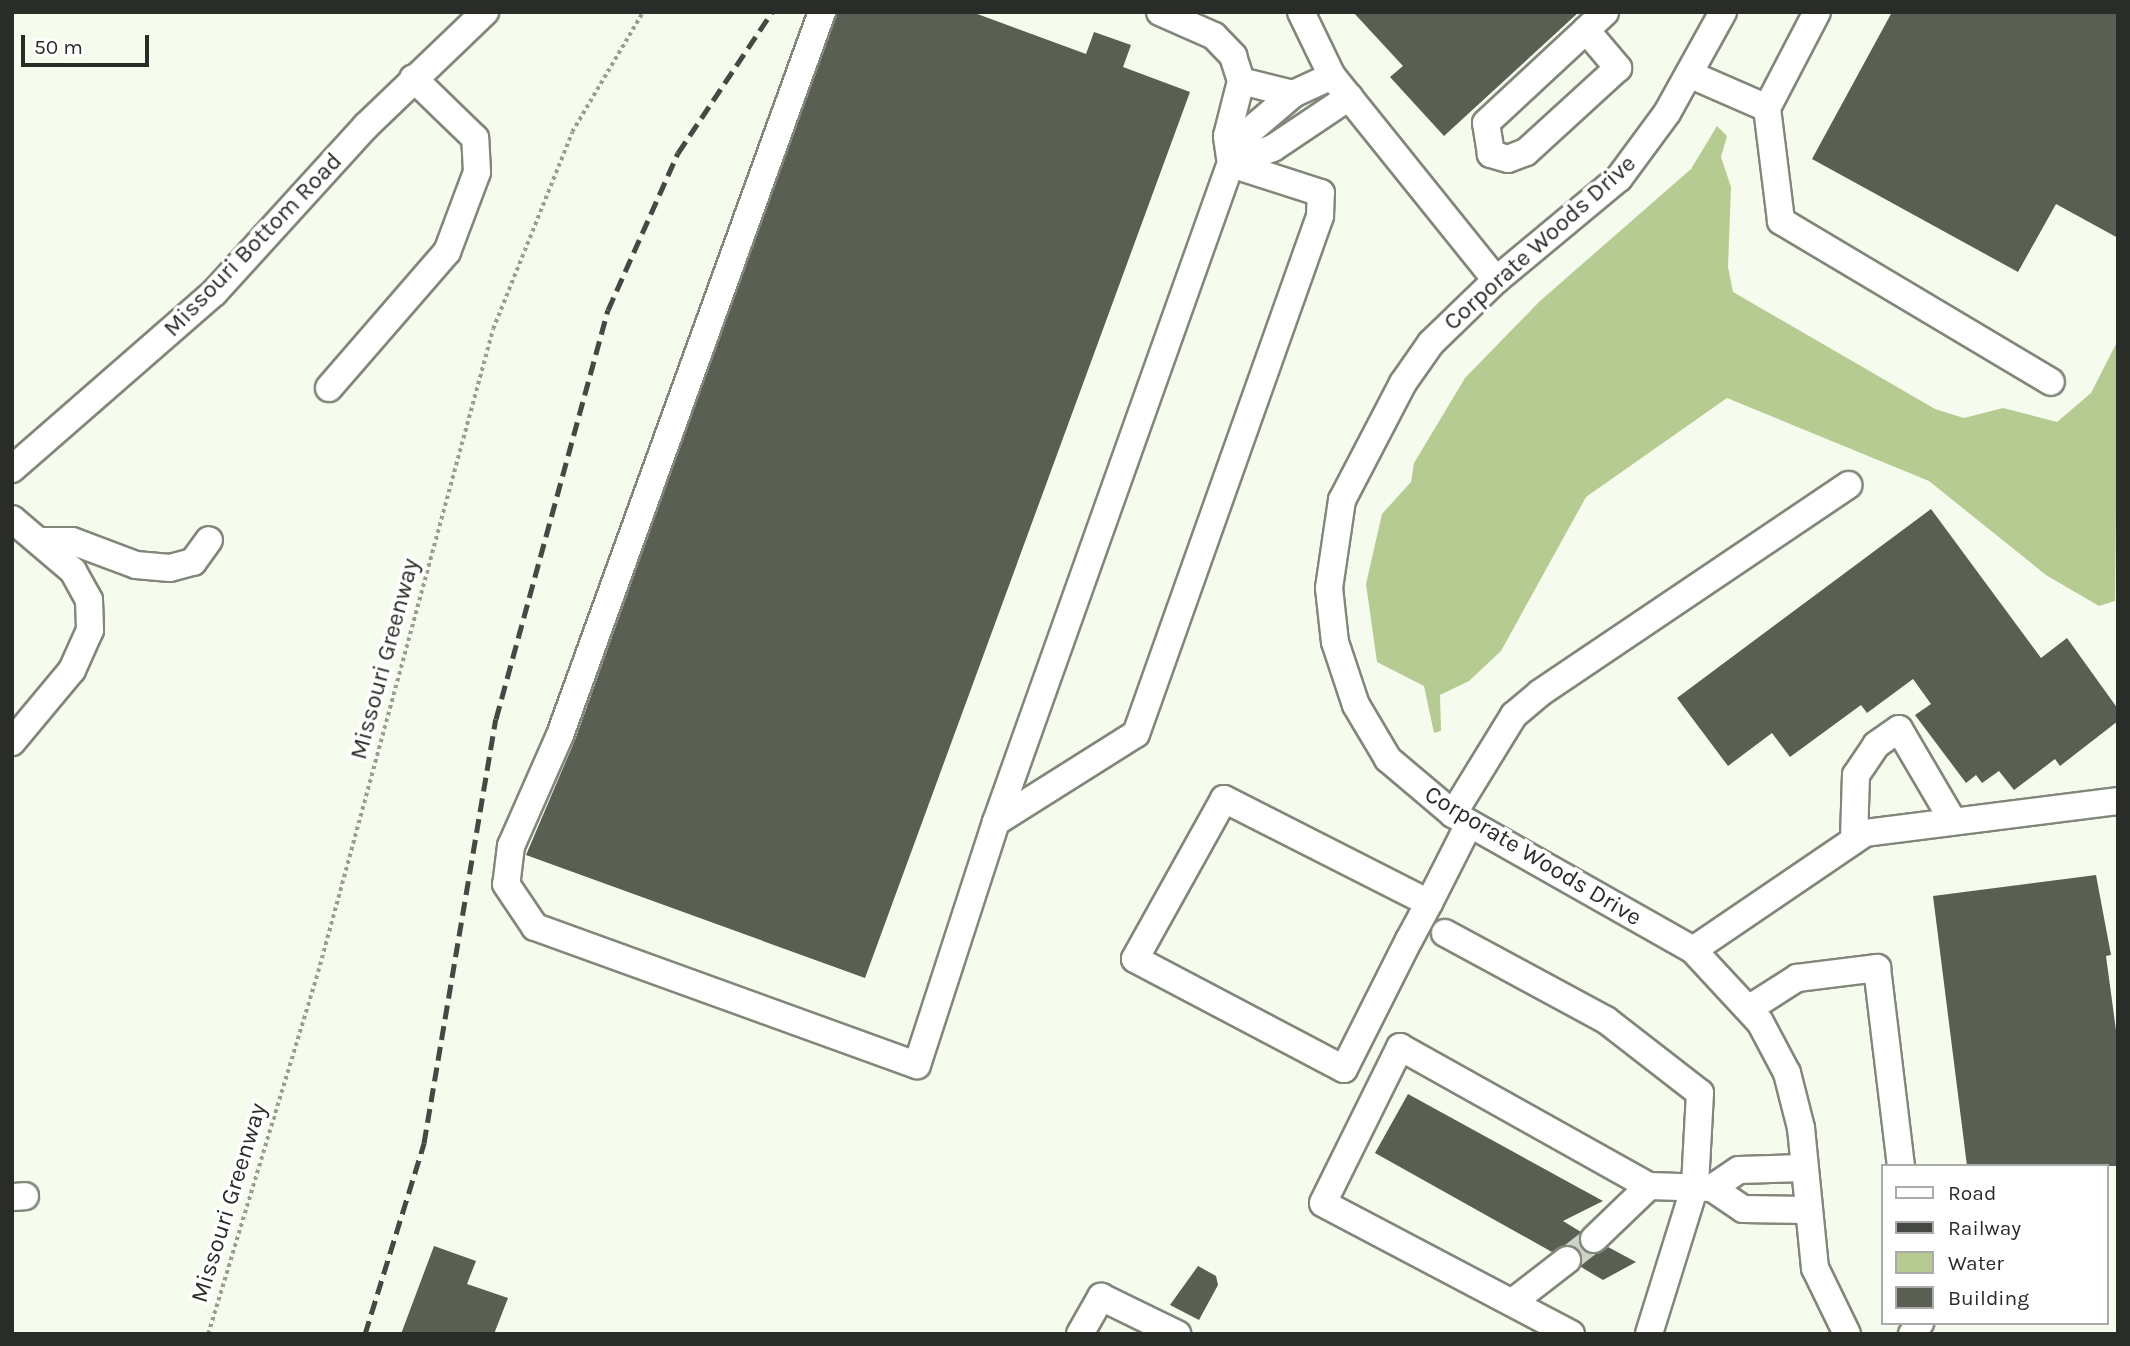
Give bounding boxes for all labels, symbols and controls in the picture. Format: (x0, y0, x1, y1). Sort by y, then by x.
scale bar (24, 21, 152, 65)
text: 50 m (34, 35, 83, 59)
street label: Missouri Bottom Road (158, 147, 348, 343)
street label: Corporate Woods Drive (1438, 149, 1642, 337)
street label: Missouri Greenway (344, 555, 426, 763)
street label: Corporate Woods Drive (1419, 780, 1647, 932)
street label: Missouri Greenway (185, 1100, 273, 1306)
legend (1882, 1164, 2109, 1325)
text: Road (1948, 1181, 1996, 1205)
text: Railway (1948, 1216, 2021, 1240)
text: Water (1948, 1251, 2004, 1275)
text: Building (1948, 1286, 2029, 1310)

